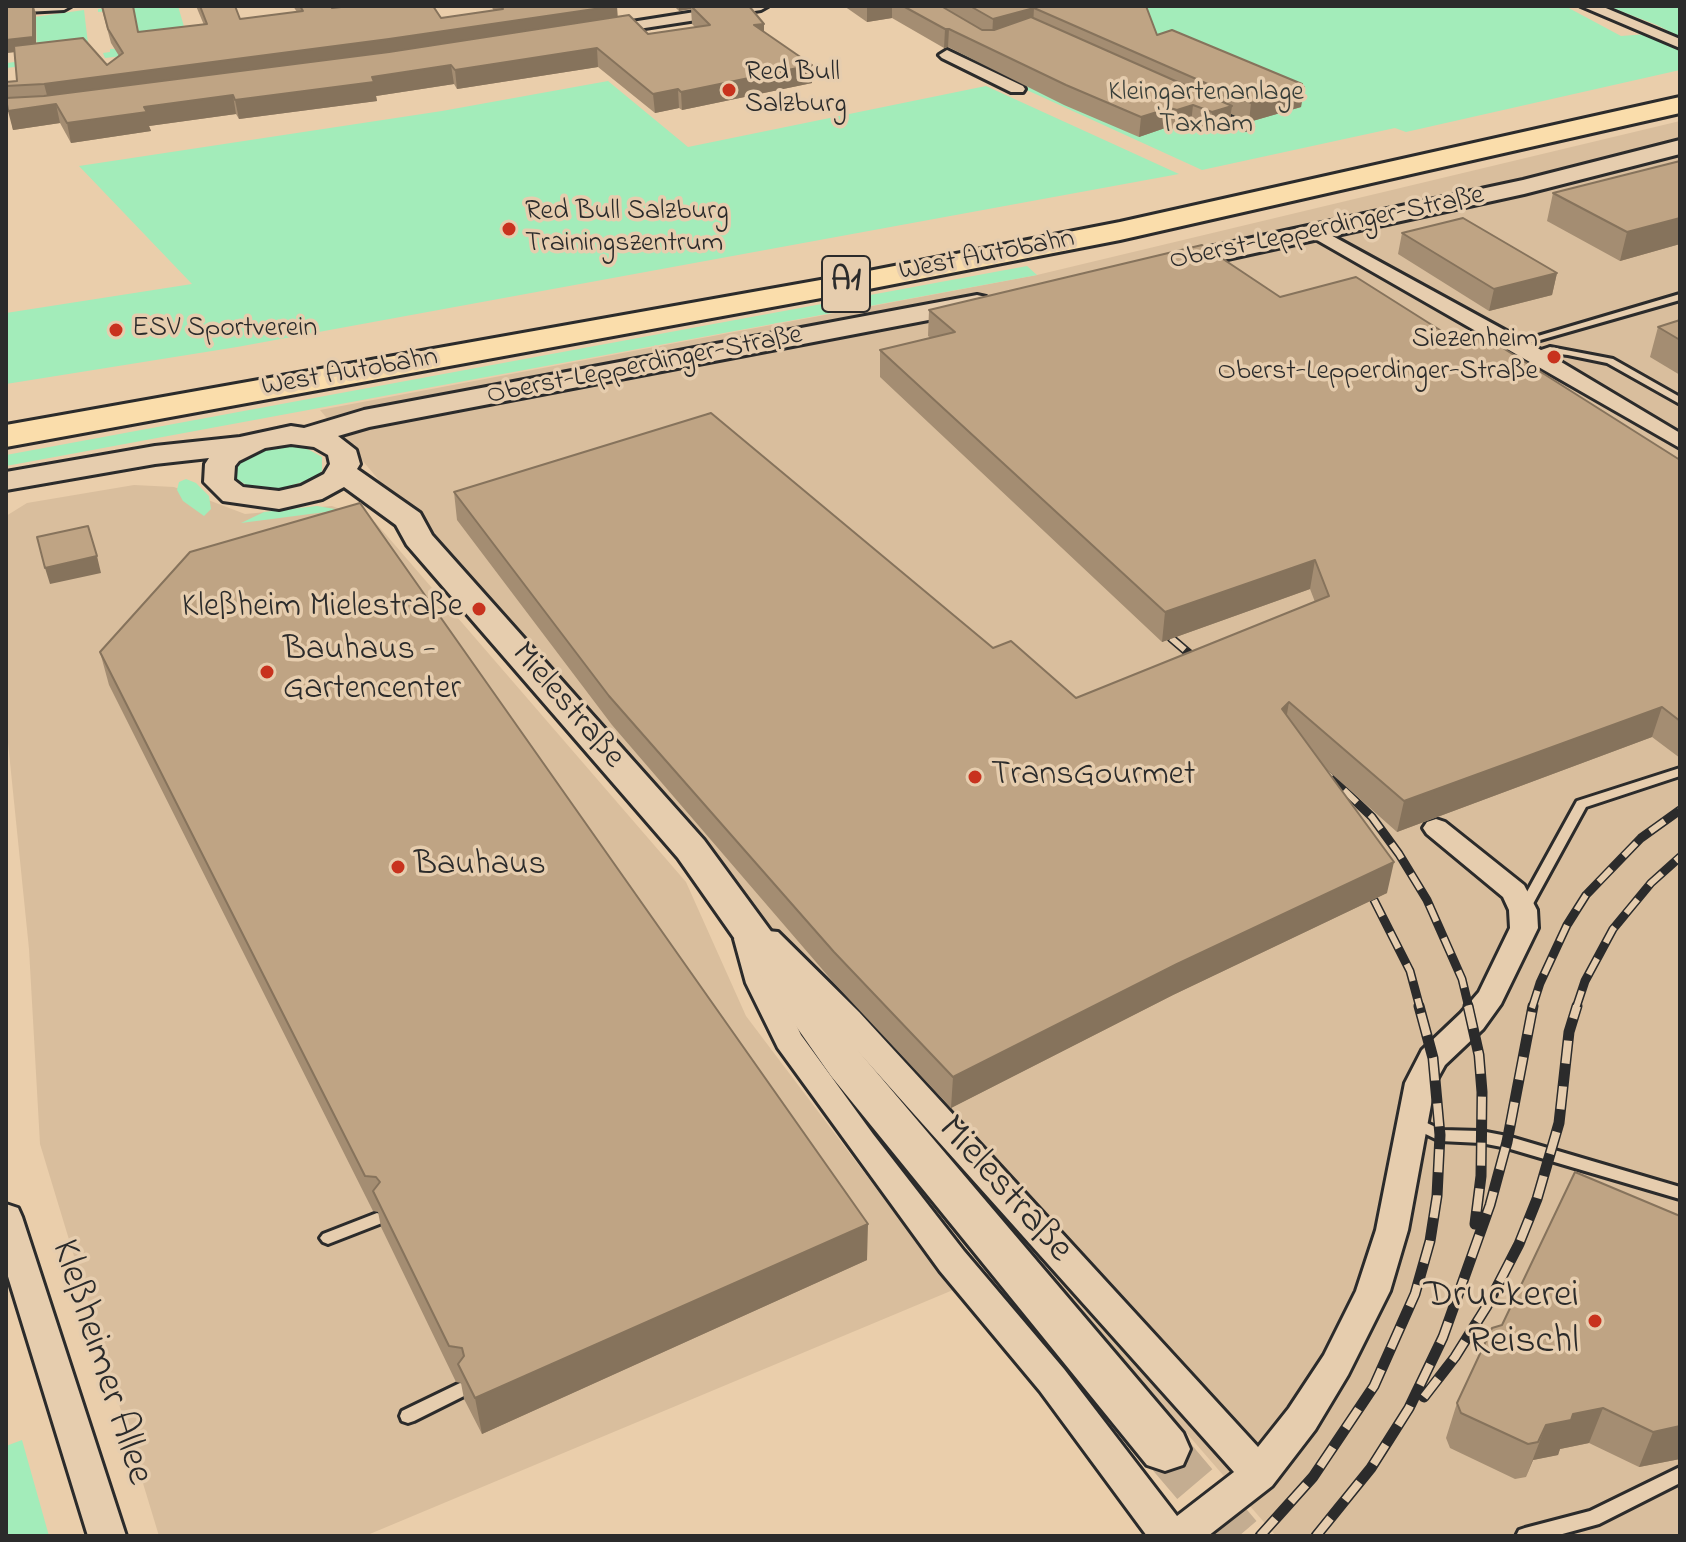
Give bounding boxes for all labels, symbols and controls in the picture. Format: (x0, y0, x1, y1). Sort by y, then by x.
place label: Red Bull Salzburg (745, 57, 847, 123)
park label: Kleingartenanlage Taxham (1108, 77, 1304, 143)
marker: Red Bull Salzburg (720, 81, 738, 99)
street label: Oberst-Lepperdinger-Straße (1167, 180, 1487, 280)
place label: Red Bull Salzburg Trainingszentrum (525, 196, 728, 262)
marker: Red Bull Salzburg Trainingszentrum (500, 220, 518, 238)
street label: West Autobahn (896, 224, 1078, 290)
road number: A1 (822, 256, 870, 312)
place label: ESV Sportverein (132, 313, 317, 347)
street label: Oberst-Lepperdinger-Straße (485, 320, 805, 414)
marker: ESV Sportverein (107, 321, 125, 339)
place label: Siezenheim Oberst-Lepperdinger-Straße (1218, 324, 1538, 390)
street label: West Autobahn (259, 342, 441, 406)
marker: Siezenheim Oberst-Lepperdinger-Straße (1545, 348, 1563, 366)
place label: Kleßheim Mielestraße (182, 589, 463, 629)
marker: Kleßheim Mielestraße (470, 600, 488, 618)
place label: Bauhaus - Gartencenter (283, 632, 461, 712)
street label: Mielestraße (500, 636, 632, 778)
marker: Bauhaus - Gartencenter (258, 663, 276, 681)
place label: TransGourmet (991, 757, 1195, 797)
marker: TransGourmet (966, 768, 984, 786)
place label: Bauhaus (414, 847, 546, 887)
marker: Bauhaus (389, 858, 407, 876)
street label: Mielestraße (925, 1108, 1081, 1274)
street label: Kleßheimer Allee (37, 1235, 161, 1491)
place label: Druckerei Reischl (1424, 1274, 1579, 1368)
marker: Druckerei Reischl (1586, 1312, 1604, 1330)

